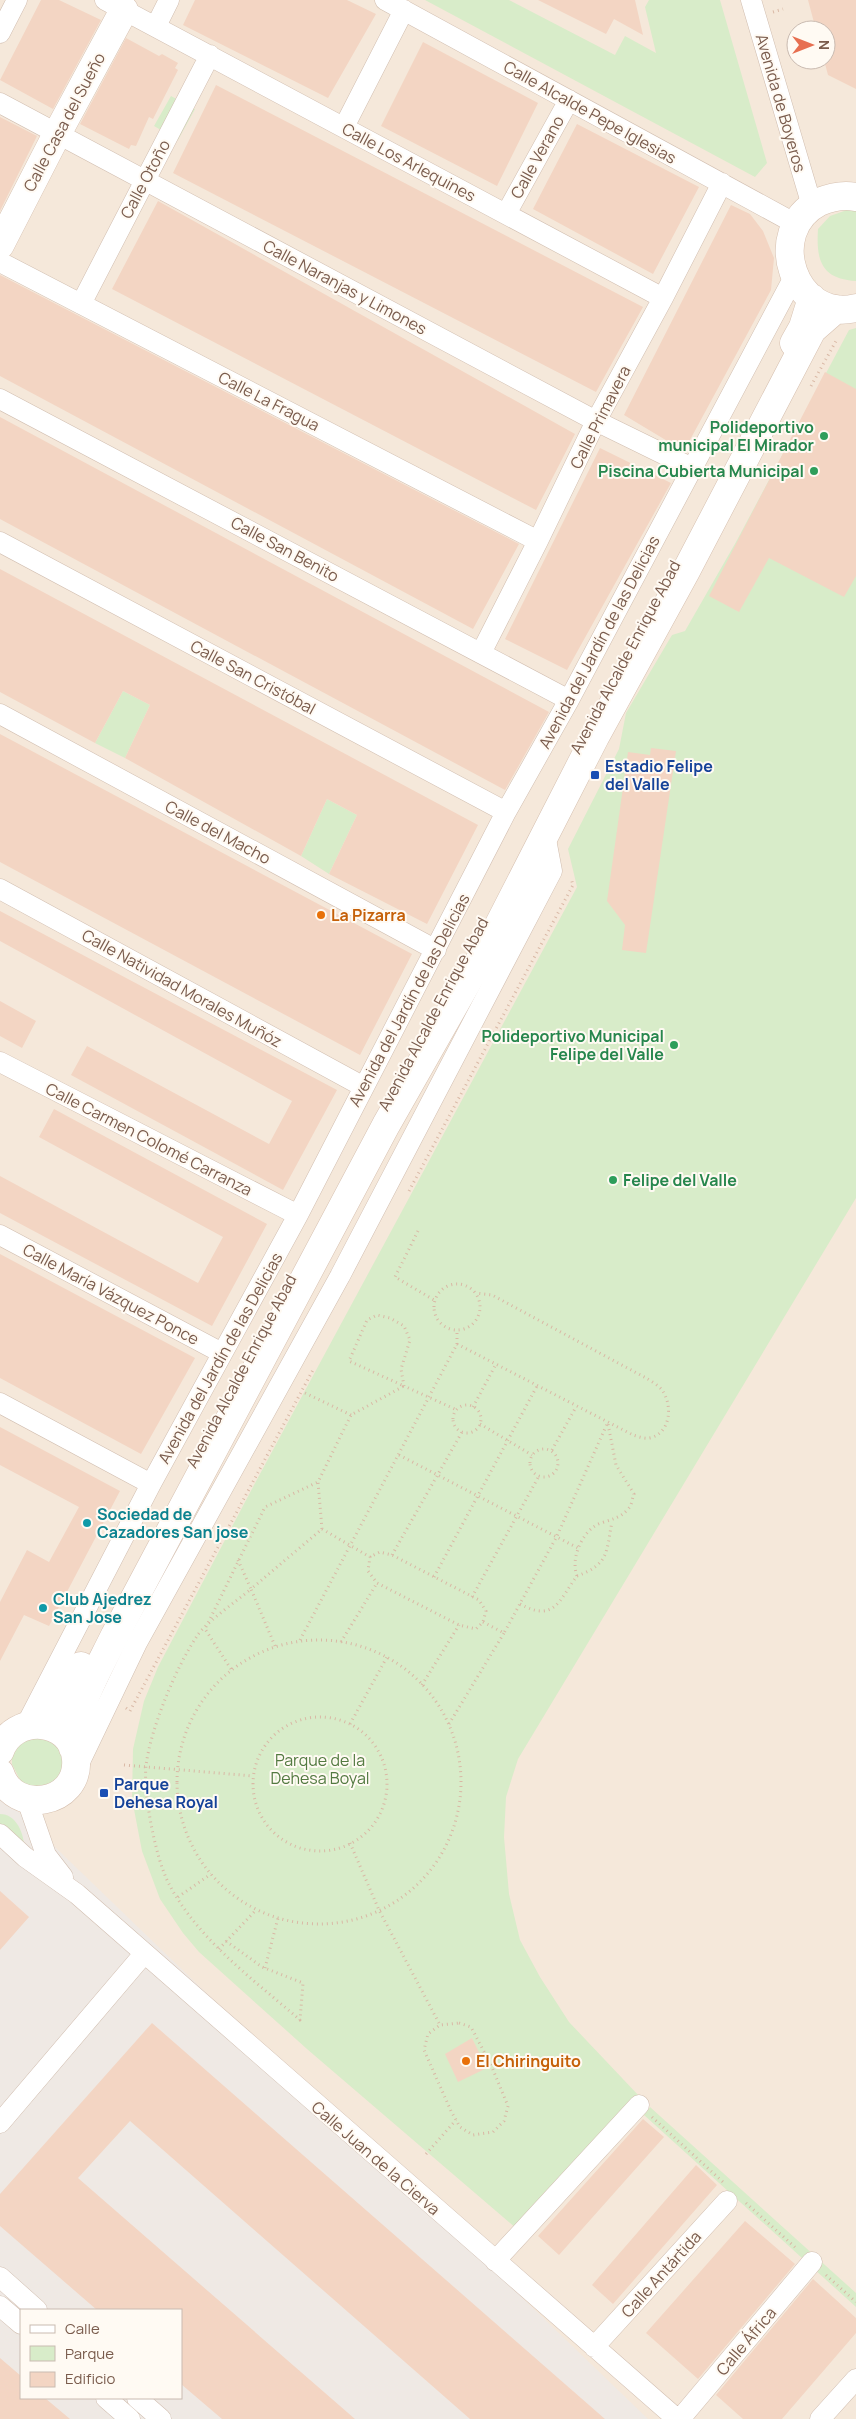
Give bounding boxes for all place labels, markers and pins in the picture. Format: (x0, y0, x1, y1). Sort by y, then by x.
place label: Polideportivo municipal El Mirador (658, 416, 814, 456)
marker: Polideportivo municipal El Mirador (818, 430, 830, 442)
place label: Piscina Cubierta Municipal (598, 460, 804, 482)
marker: Piscina Cubierta Municipal (808, 465, 820, 477)
place label: Estadio Felipe del Valle (605, 755, 713, 795)
marker: Estadio Felipe del Valle (589, 769, 601, 781)
place label: La Pizarra (331, 904, 406, 926)
marker: La Pizarra (315, 909, 327, 921)
place label: Polideportivo Municipal Felipe del Valle (481, 1025, 664, 1065)
marker: Polideportivo Municipal Felipe del Valle (668, 1039, 680, 1051)
place label: Felipe del Valle (623, 1169, 737, 1191)
marker: Felipe del Valle (607, 1174, 619, 1186)
place label: Sociedad de Cazadores San jose (97, 1503, 249, 1543)
marker: Sociedad de Cazadores San jose (81, 1517, 93, 1529)
place label: Club Ajedrez San Jose (53, 1588, 152, 1628)
marker: Club Ajedrez San Jose (37, 1602, 49, 1614)
place label: Parque Dehesa Royal (114, 1773, 218, 1813)
marker: Parque Dehesa Royal (98, 1787, 110, 1799)
place label: El Chiringuito (476, 2050, 581, 2072)
marker: El Chiringuito (460, 2055, 472, 2067)

